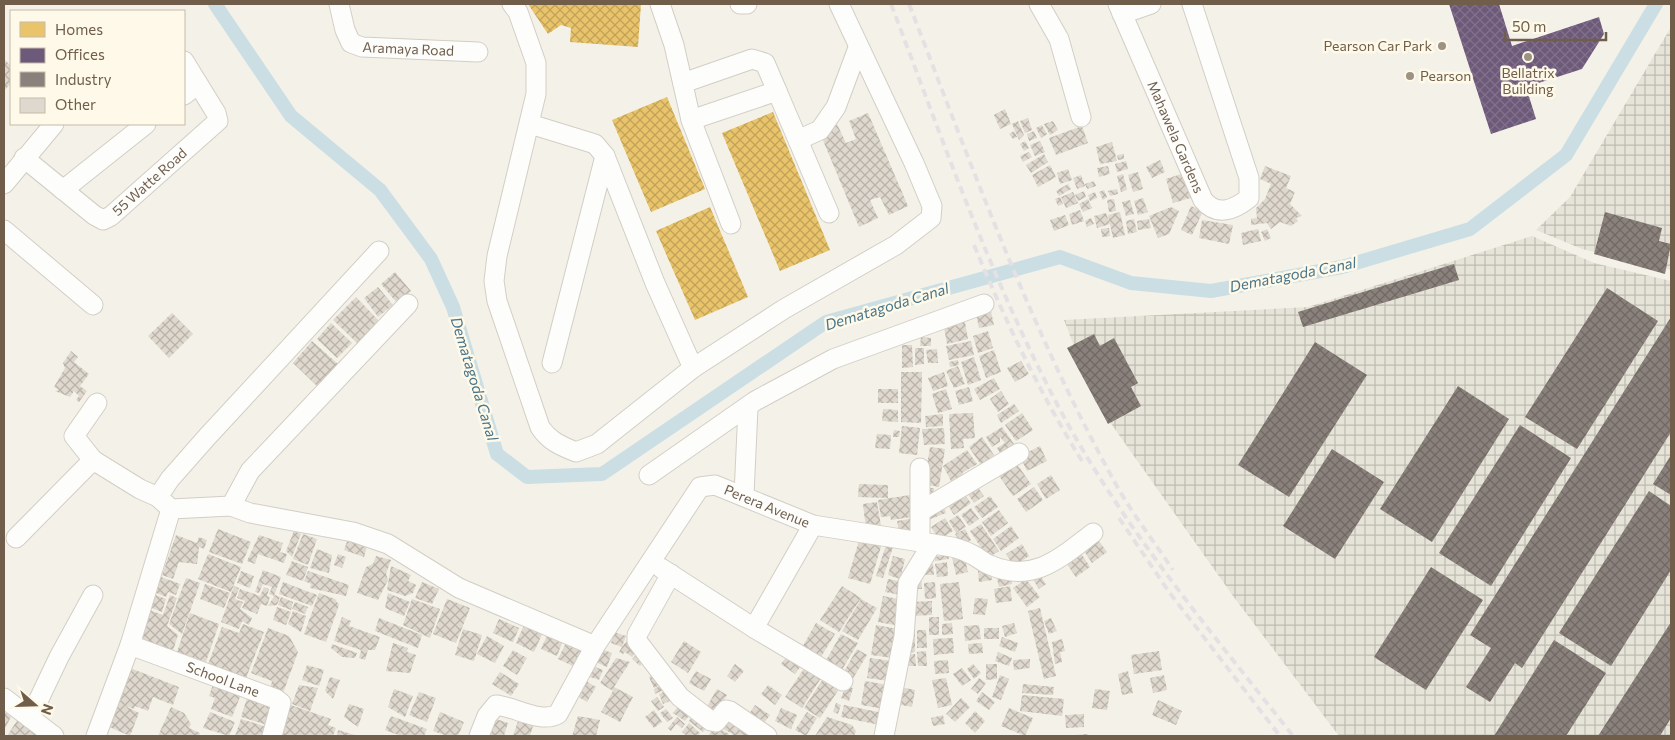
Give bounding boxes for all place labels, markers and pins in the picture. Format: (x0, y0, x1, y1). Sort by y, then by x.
place label: Pearson Car Park (1323, 37, 1432, 54)
marker: Pearson Car Park (1436, 40, 1448, 52)
marker: Bellatrix Building (1522, 51, 1534, 63)
place label: Bellatrix Building (1501, 64, 1555, 97)
place label: Pearson (1420, 67, 1471, 84)
marker: Pearson (1404, 70, 1416, 82)

